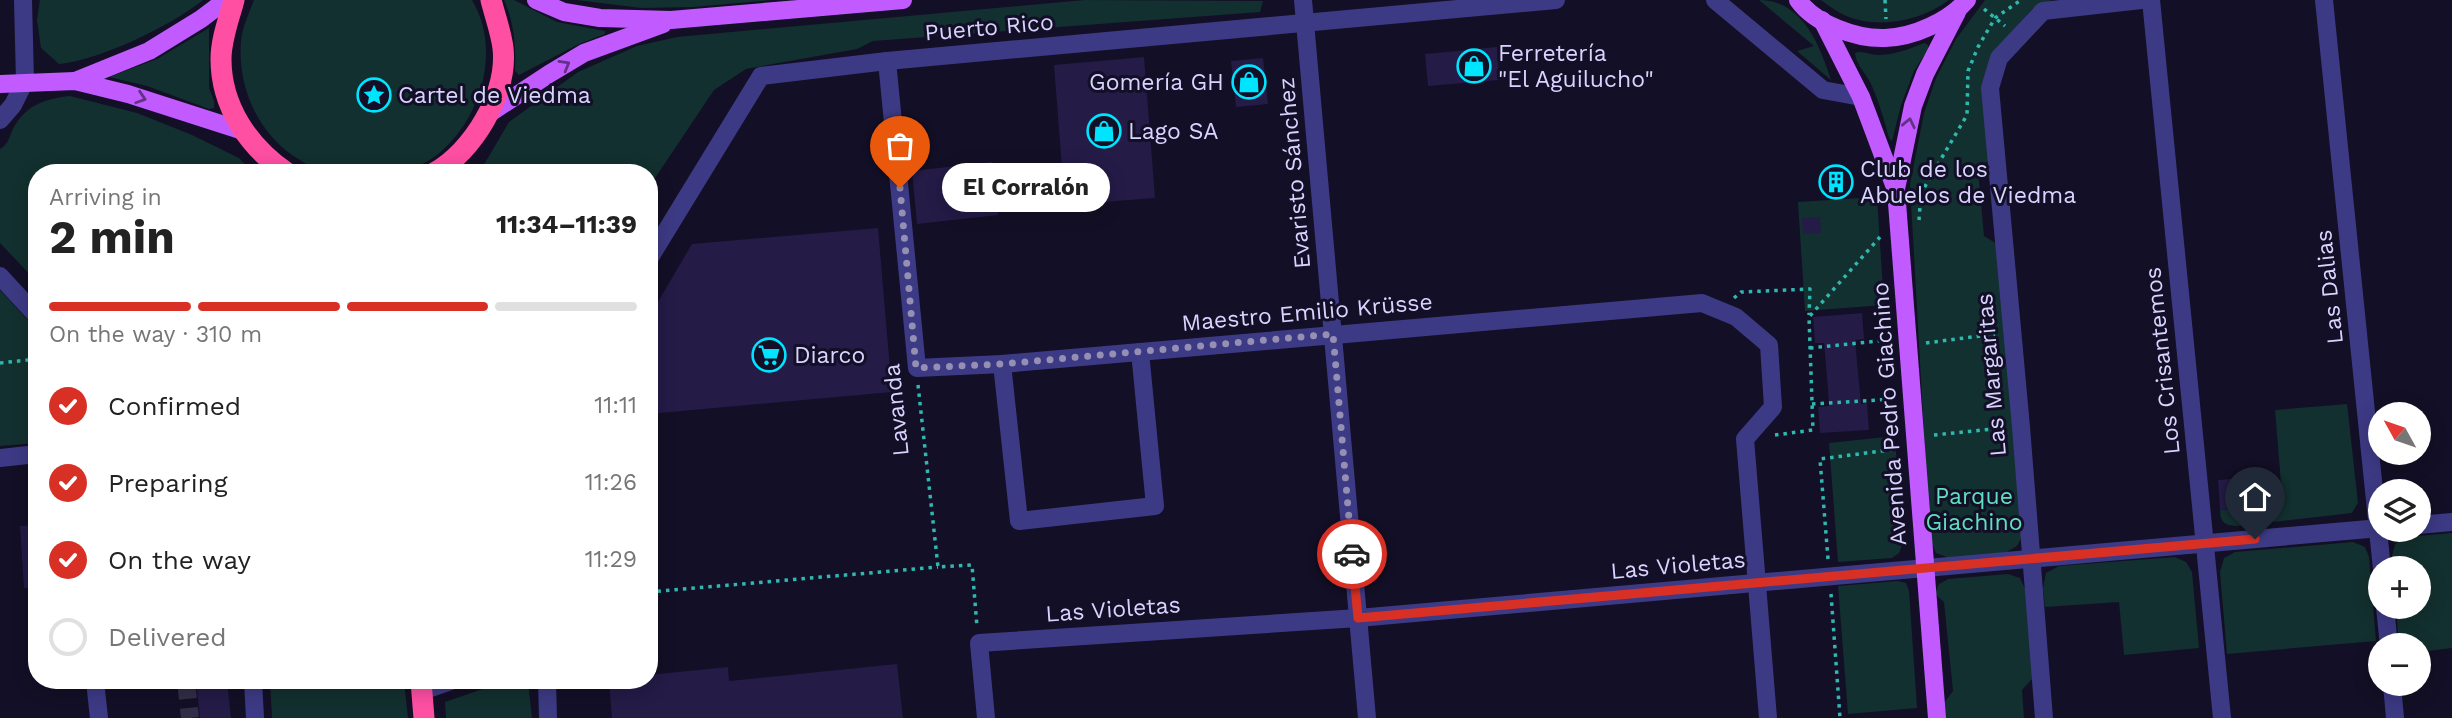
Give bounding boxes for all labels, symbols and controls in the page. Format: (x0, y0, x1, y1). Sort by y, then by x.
street label: Puerto Rico (923, 8, 1055, 47)
place label: Ferretería "El Aguilucho" (1498, 40, 1654, 93)
shop icon: Ferretería "El Aguilucho" (1455, 47, 1493, 85)
one-way arrow (557, 60, 570, 73)
shop icon: Gomería GH (1230, 63, 1268, 101)
place label: Gomería GH (1089, 69, 1224, 96)
place icon: Cartel de Viedma (355, 76, 393, 114)
street label: Evaristo Sánchez (1273, 76, 1316, 270)
place label: Cartel de Viedma (398, 82, 591, 109)
one-way arrow (135, 90, 147, 104)
shop icon: Lago SA (1085, 112, 1123, 150)
pin (870, 116, 930, 188)
one-way arrow (1901, 117, 1915, 129)
place label: Lago SA (1128, 118, 1218, 145)
icon: bag (881, 127, 919, 165)
place label: Club de los Abuelos de Viedma (1860, 156, 2076, 209)
building icon: Club de los Abuelos de Viedma (1817, 163, 1855, 201)
callout: El Corralón (942, 164, 1110, 212)
text: El Corralón (963, 174, 1089, 201)
text: Arriving in (49, 184, 162, 211)
text: 11:34–11:39 (496, 209, 637, 239)
text: 2 min (49, 210, 175, 264)
street label: Las Dalias (2310, 229, 2349, 345)
street label: Los Crisantemos (2139, 266, 2186, 456)
street label: Avenida Pedro Giachino (1867, 281, 1912, 547)
street label: Maestro Emilio Krüsse (1180, 288, 1434, 337)
street label: Las Margaritas (1971, 292, 2012, 458)
text: On the way · 310 m (49, 321, 262, 348)
supermarket icon: Diarco (750, 336, 788, 374)
place label: Diarco (794, 342, 865, 369)
street label: Lavanda (878, 362, 915, 457)
icon: check (49, 387, 87, 425)
text: Confirmed (108, 391, 241, 421)
text: 11:11 (594, 392, 637, 419)
north arrow (2368, 402, 2431, 466)
map controls (2368, 402, 2431, 696)
icon: check (49, 464, 87, 502)
pin (2225, 467, 2285, 539)
text: Preparing (108, 468, 228, 498)
text: 11:26 (585, 469, 637, 496)
icon: home (2236, 478, 2274, 516)
button: layers (2368, 479, 2431, 542)
park label: Parque Giachino (1925, 483, 2023, 536)
courier (1317, 519, 1387, 589)
icon: car (1333, 535, 1371, 573)
icon: check (49, 541, 87, 579)
text: On the way (108, 545, 251, 575)
text: 11:29 (585, 546, 637, 573)
street label: Las Violetas (1609, 546, 1747, 585)
button: + (2368, 556, 2431, 619)
street label: Las Violetas (1044, 591, 1182, 628)
text: Delivered (108, 622, 227, 652)
button: − (2368, 633, 2431, 696)

